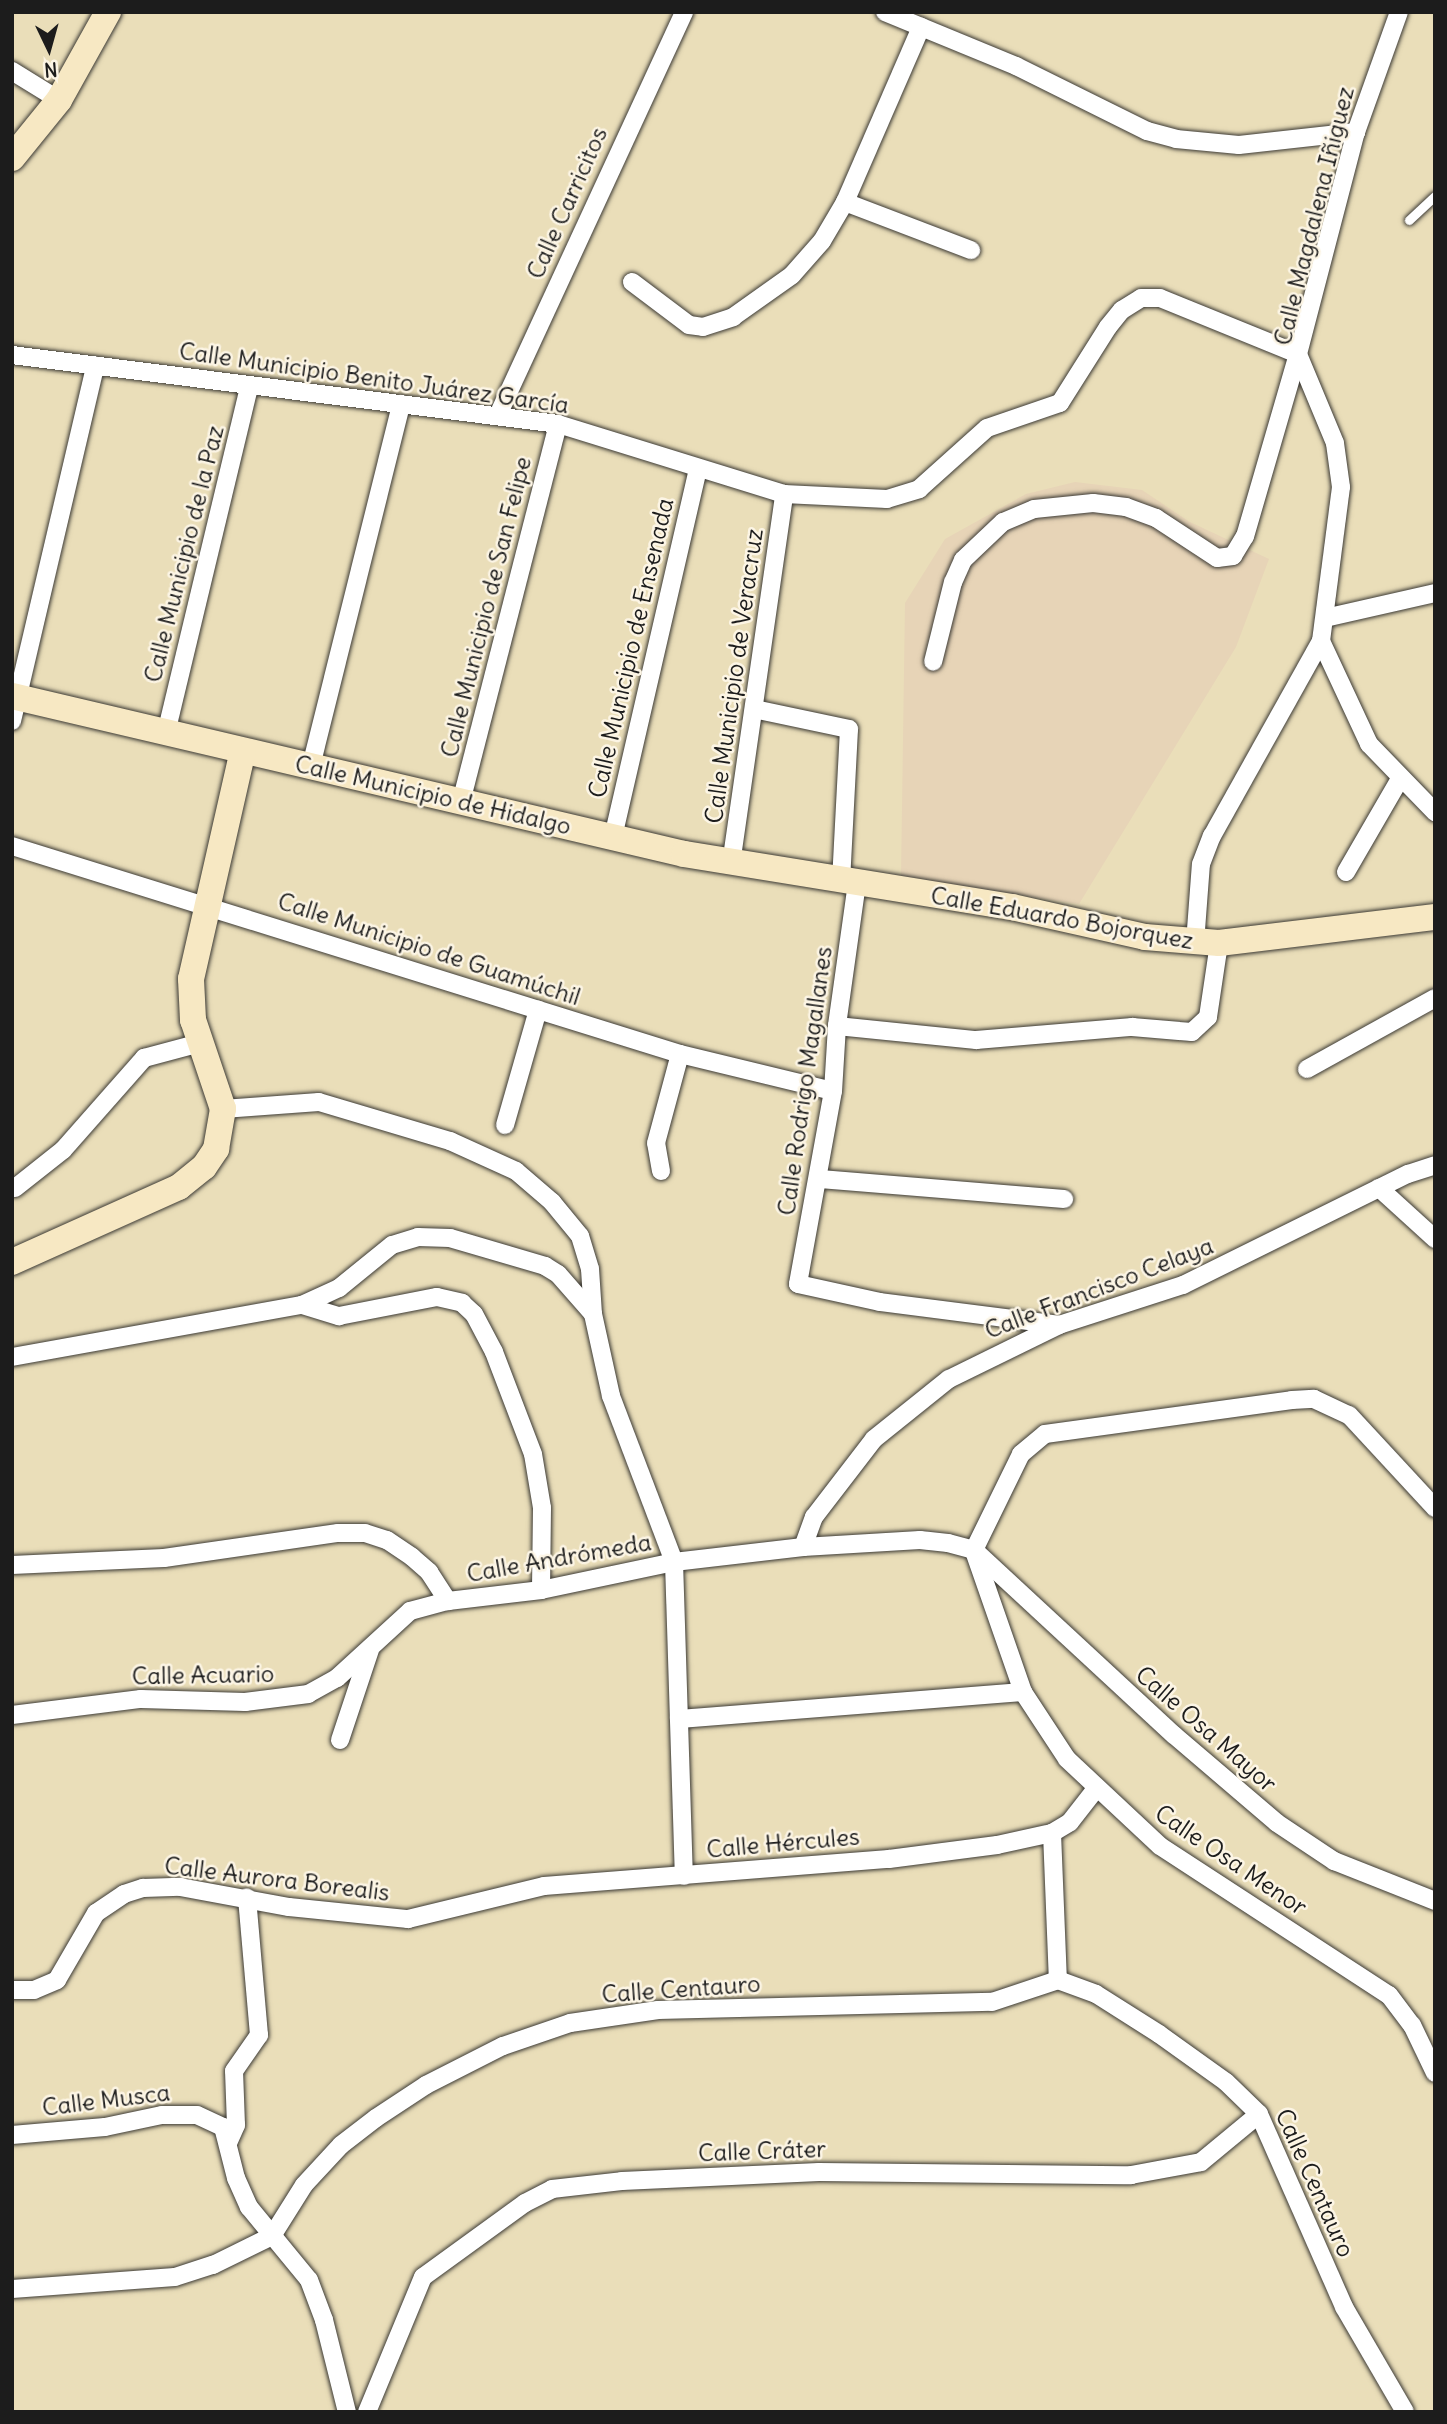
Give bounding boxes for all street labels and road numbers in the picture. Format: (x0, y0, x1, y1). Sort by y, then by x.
street label: Calle Magdalena Iñiguez (1268, 84, 1360, 348)
street label: Calle Carricitos (521, 123, 613, 283)
street label: Calle Municipio Benito Juárez García (177, 336, 571, 420)
street label: Calle Municipio de la Paz (138, 423, 230, 685)
street label: Calle Municipio de San Felipe (435, 454, 537, 760)
street label: Calle Municipio de Ensenada (582, 495, 680, 801)
street label: Calle Municipio de Veracruz (699, 527, 769, 825)
street label: Calle Municipio de Hidalgo (292, 749, 574, 841)
street label: Calle Eduardo Bojorquez (928, 881, 1196, 955)
street label: Calle Municipio de Guamúchil (274, 886, 584, 1012)
street label: Calle Rodrigo Magallanes (772, 945, 838, 1217)
street label: Calle Francisco Celaya (981, 1231, 1217, 1345)
street label: Calle Andrómeda (464, 1528, 654, 1588)
street label: Calle Acuario (131, 1659, 275, 1691)
street label: Calle Osa Mayor (1130, 1660, 1282, 1798)
street label: Calle Osa Menor (1150, 1799, 1312, 1921)
street label: Calle Hércules (705, 1822, 861, 1864)
street label: Calle Aurora Borealis (163, 1851, 391, 1907)
street label: Calle Centauro (601, 1969, 761, 2009)
street label: Calle Musca (40, 2078, 172, 2122)
street label: Calle Centauro (1269, 2104, 1361, 2262)
street label: Calle Cráter (697, 2134, 827, 2168)

